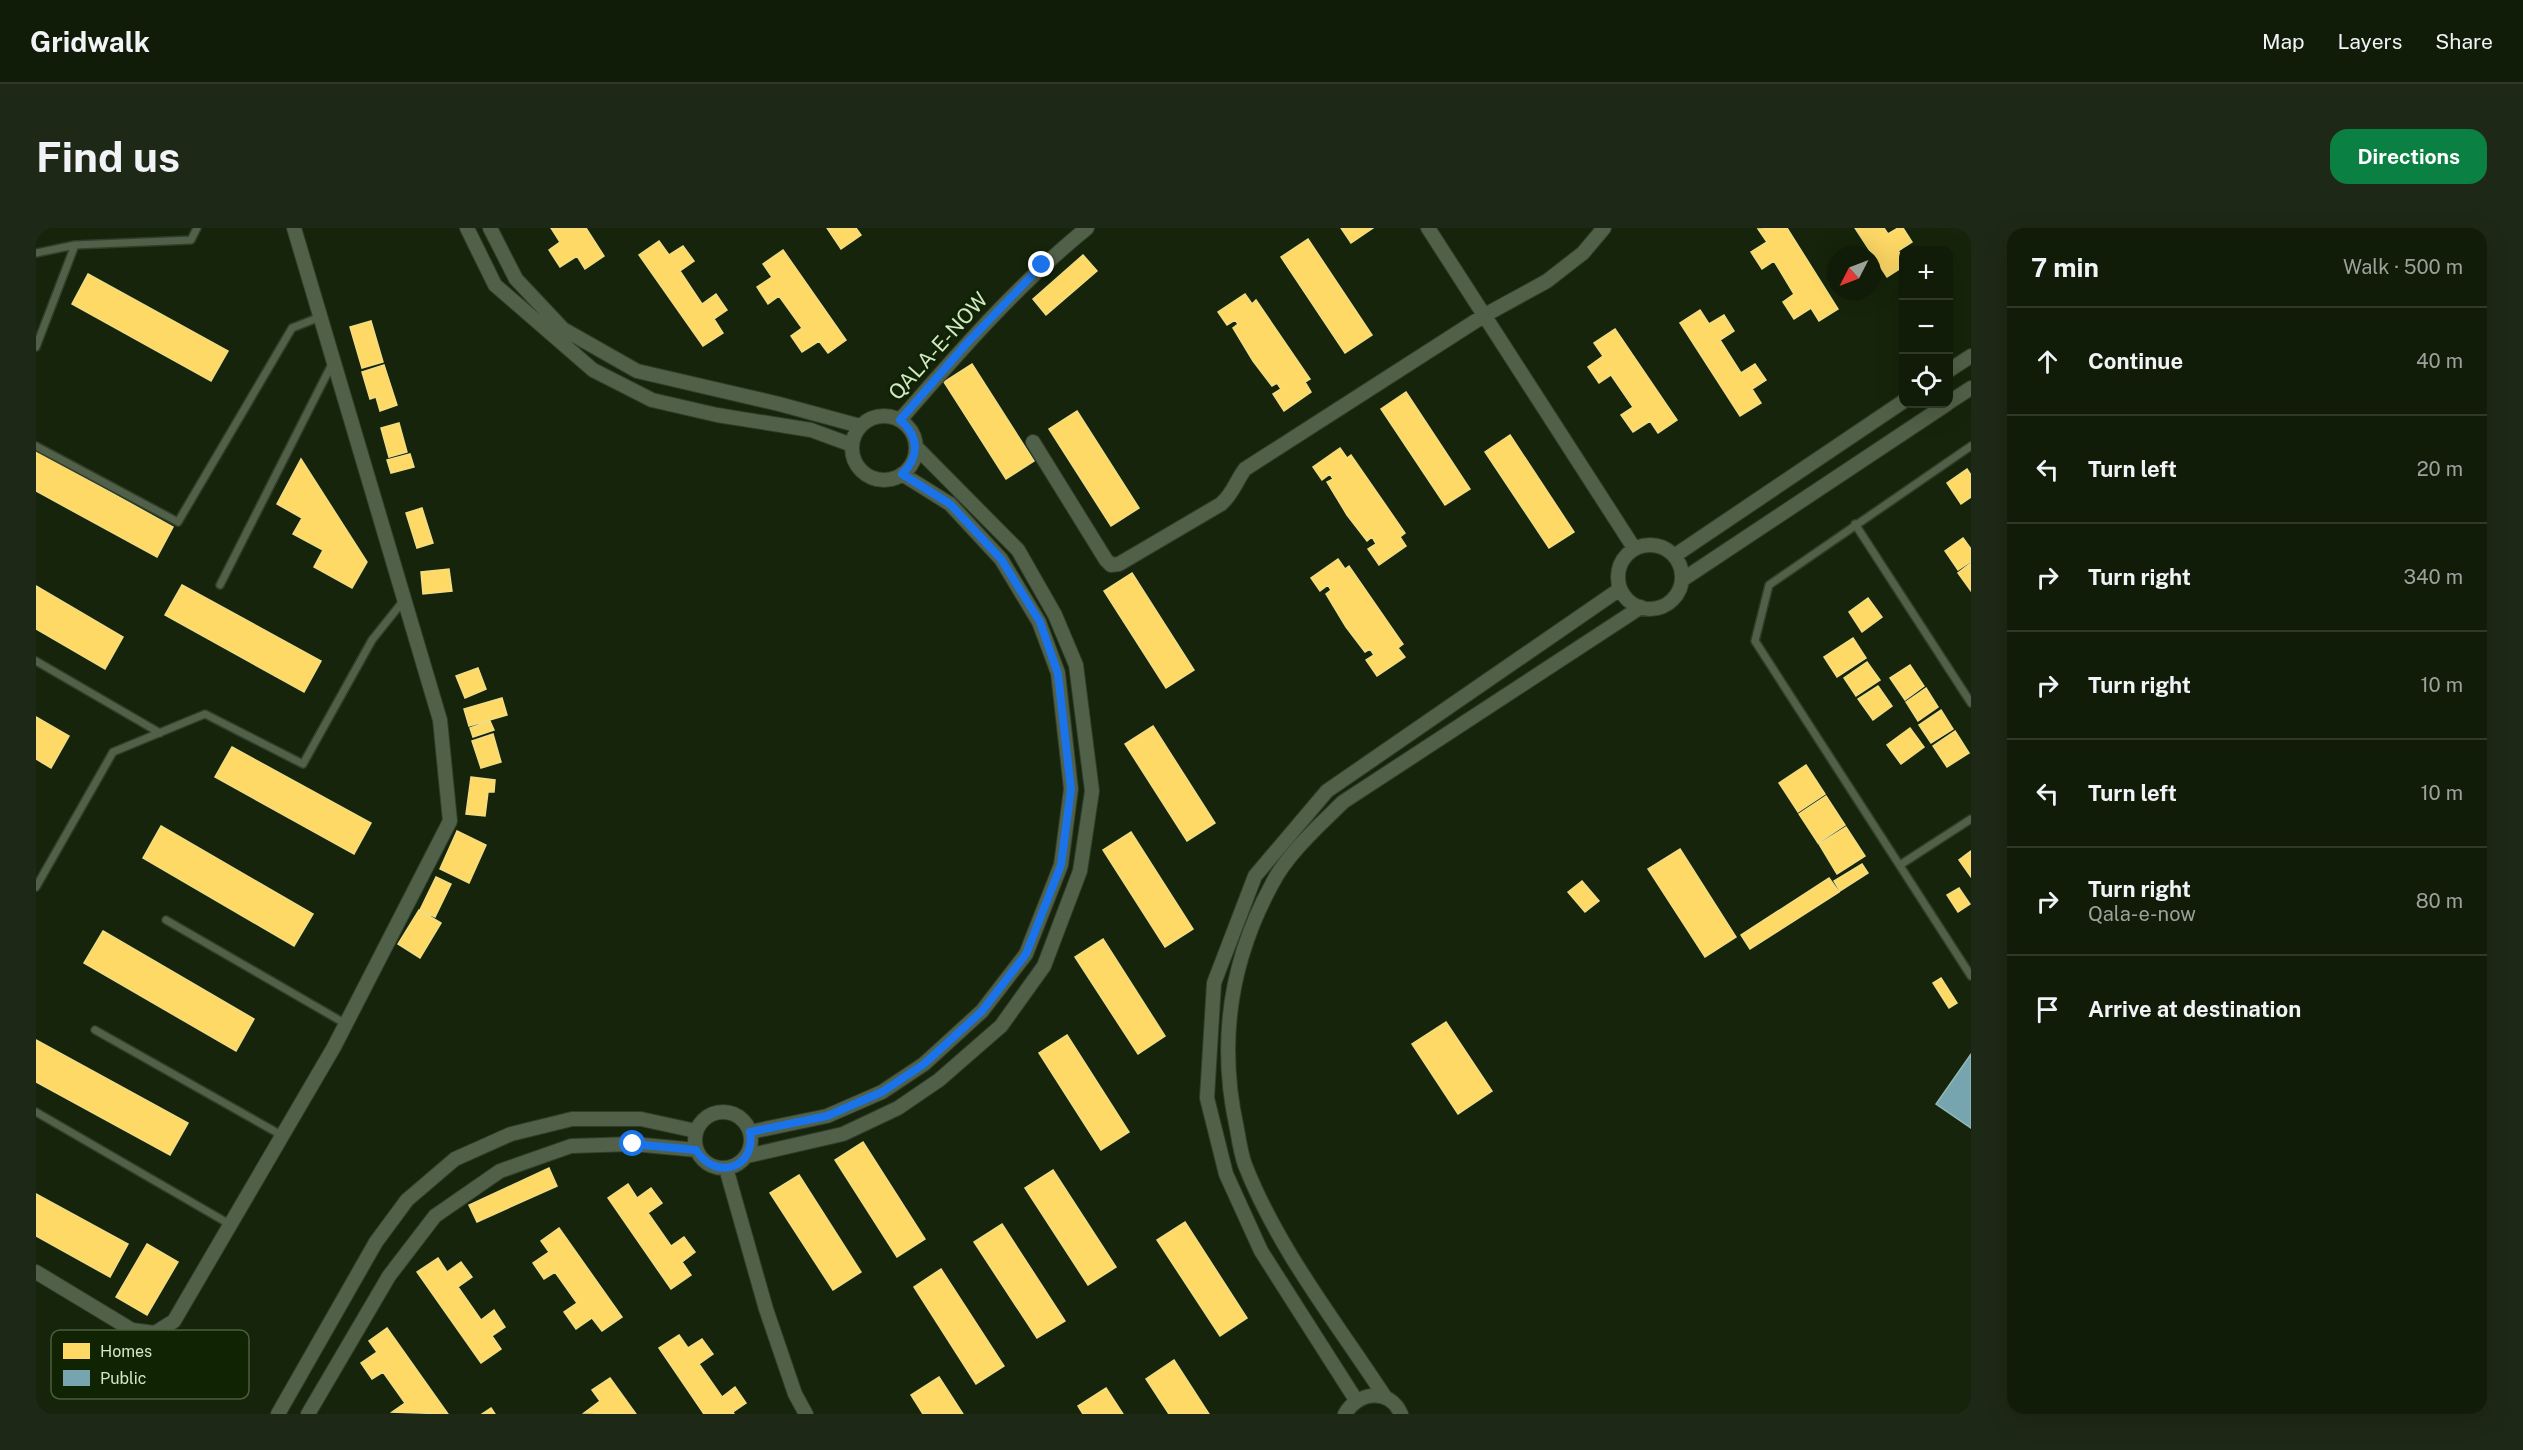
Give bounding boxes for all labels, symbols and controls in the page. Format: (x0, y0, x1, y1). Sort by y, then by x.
text: Gridwalk (30, 25, 150, 58)
text: Map (2262, 29, 2305, 54)
text: Layers (2338, 29, 2402, 54)
text: Share (2435, 29, 2493, 54)
button: Directions (2330, 129, 2487, 184)
text: Find us (36, 132, 180, 181)
north arrow (1827, 246, 1881, 300)
map controls (1899, 246, 1953, 408)
button: + (1899, 246, 1953, 300)
route end (1028, 251, 1054, 277)
text: 7 min (2031, 252, 2099, 283)
text: Walk · 500 m (2343, 255, 2463, 279)
street label: QALA-E-NOW (883, 287, 993, 405)
button: − (1899, 300, 1953, 354)
icon: ahead (2031, 345, 2064, 378)
text: Continue (2088, 348, 2183, 374)
text: 40 m (2416, 349, 2463, 373)
button: locate (1899, 354, 1953, 408)
icon: left (2031, 453, 2064, 486)
text: Turn left (2088, 456, 2177, 482)
text: 20 m (2417, 457, 2463, 481)
icon: right (2031, 561, 2064, 594)
text: Turn right (2088, 564, 2191, 590)
text: 340 m (2403, 565, 2463, 589)
icon: right (2031, 669, 2064, 702)
text: Turn right (2088, 672, 2191, 698)
text: 10 m (2420, 673, 2463, 697)
icon: left (2031, 777, 2064, 810)
text: Turn left (2088, 780, 2177, 806)
text: 10 m (2420, 781, 2463, 805)
text: Turn right (2088, 876, 2191, 902)
icon: right (2031, 885, 2064, 918)
text: 80 m (2416, 889, 2463, 913)
text: Qala-e-now (2088, 902, 2196, 926)
icon: arrive (2031, 993, 2064, 1026)
text: Arrive at destination (2088, 996, 2301, 1022)
route start (619, 1130, 645, 1156)
legend (51, 1330, 249, 1399)
text: Homes (100, 1342, 152, 1361)
text: Public (100, 1369, 147, 1388)

